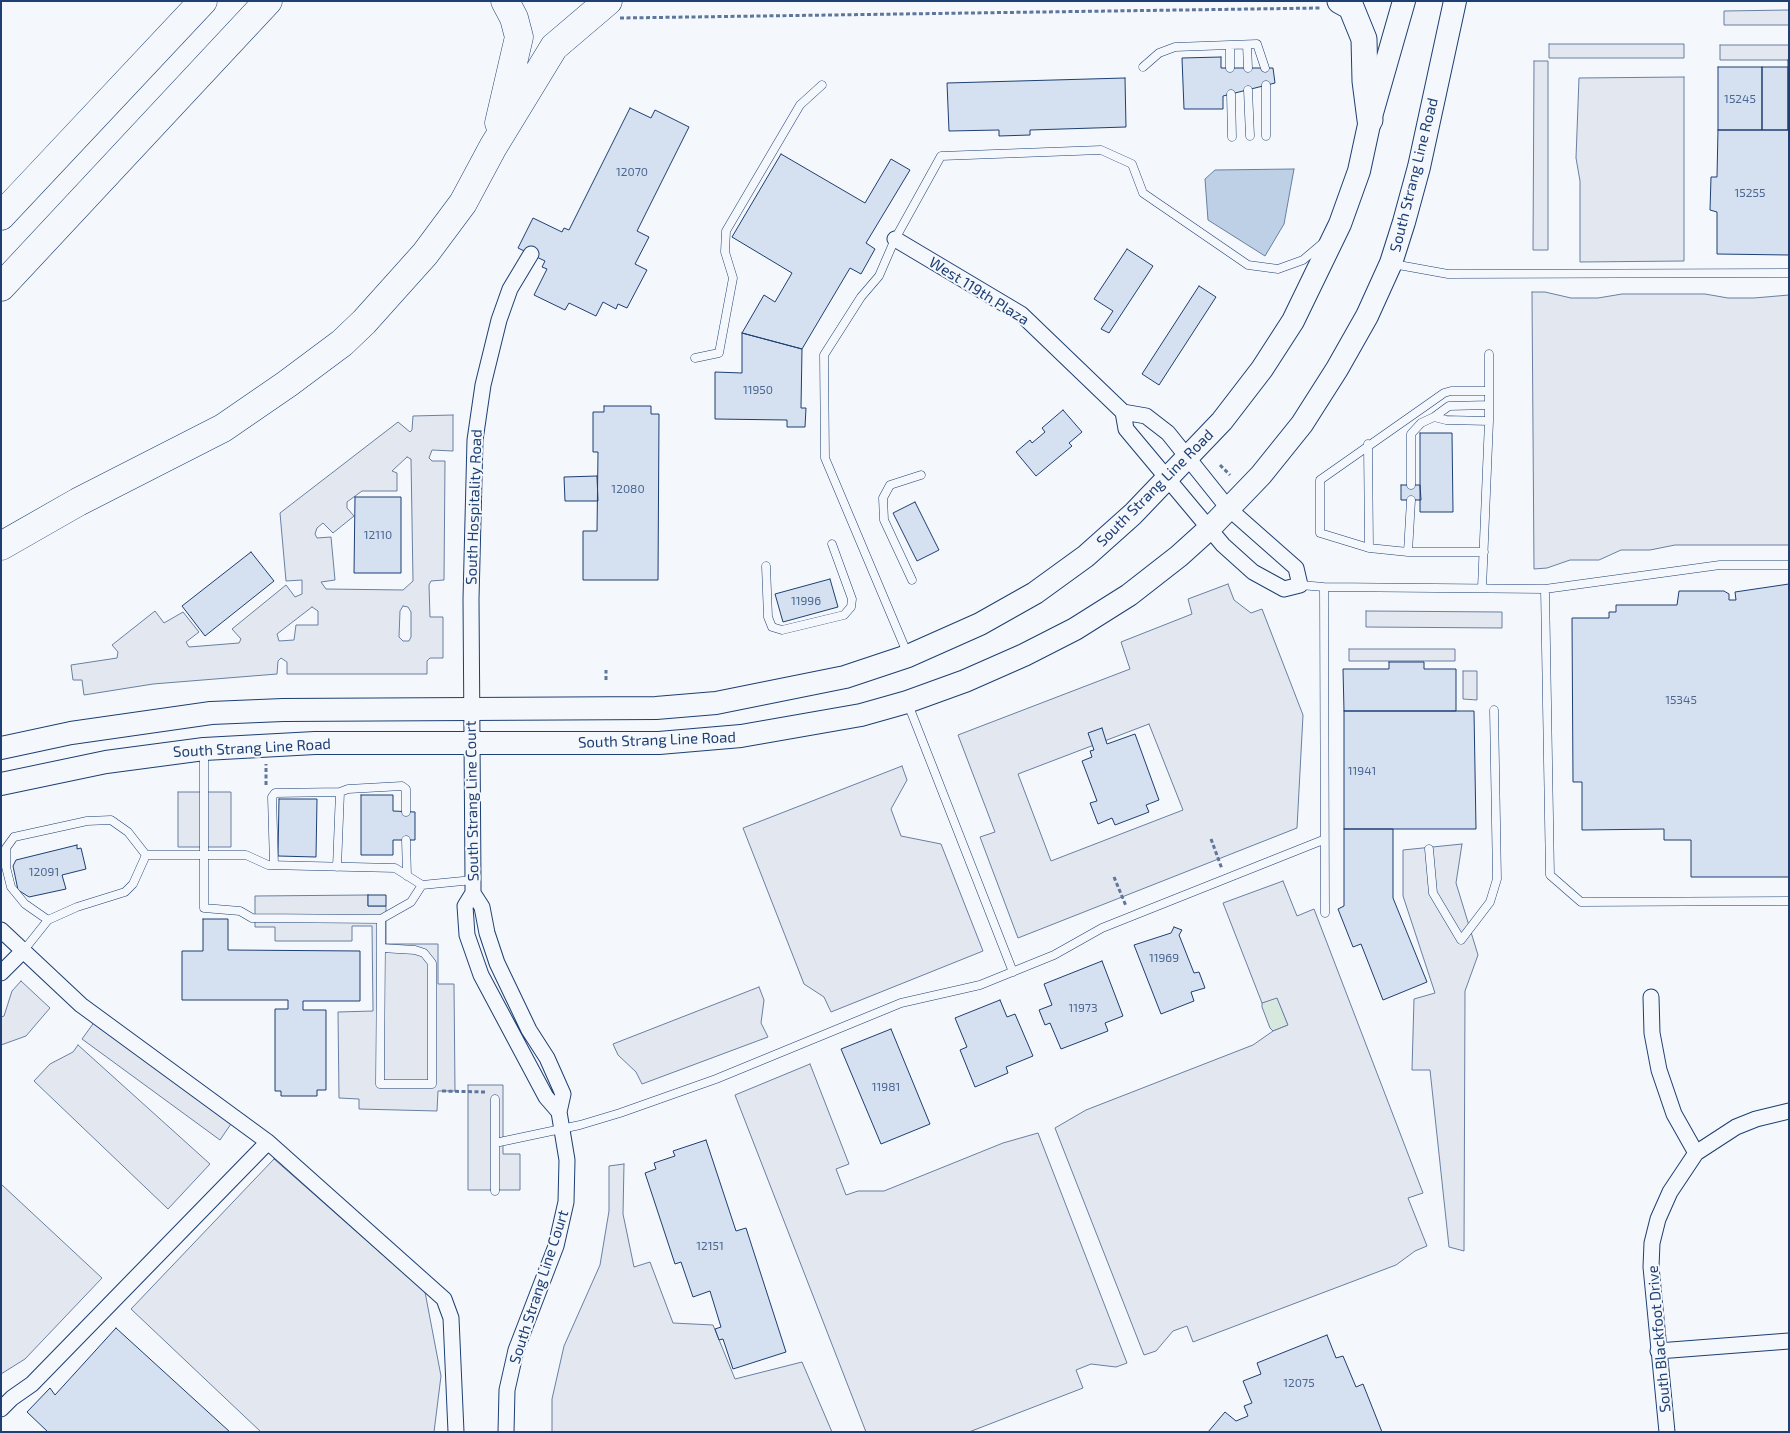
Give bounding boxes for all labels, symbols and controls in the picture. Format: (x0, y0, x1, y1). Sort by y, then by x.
house number: 15245 (1724, 92, 1756, 106)
street label: South Strang Line Road (1386, 96, 1442, 254)
house number: 12070 (616, 165, 648, 179)
house number: 15255 (1735, 186, 1765, 200)
street label: West 119th Plaza (926, 253, 1032, 329)
house number: 11950 (743, 383, 773, 397)
street label: South Strang Line Road (1093, 426, 1217, 550)
street label: South Hospitality Road (462, 429, 486, 585)
house number: 12080 (611, 482, 645, 496)
house number: 12110 (364, 528, 392, 542)
house number: 11996 (791, 594, 821, 608)
house number: 15345 (1665, 693, 1697, 707)
street label: South Strang Line Court (462, 720, 482, 882)
street label: South Strang Line Road (578, 728, 736, 752)
street label: South Strang Line Road (173, 735, 331, 761)
house number: 11941 (1348, 764, 1376, 778)
house number: 12091 (29, 865, 59, 879)
house number: 11969 (1149, 951, 1179, 965)
house number: 11973 (1068, 1001, 1098, 1015)
house number: 11981 (872, 1080, 900, 1094)
street label: South Strang Line Court (506, 1208, 572, 1366)
house number: 12151 (696, 1239, 724, 1253)
street label: South Blackfoot Drive (1644, 1265, 1674, 1413)
house number: 12075 (1283, 1376, 1315, 1390)

